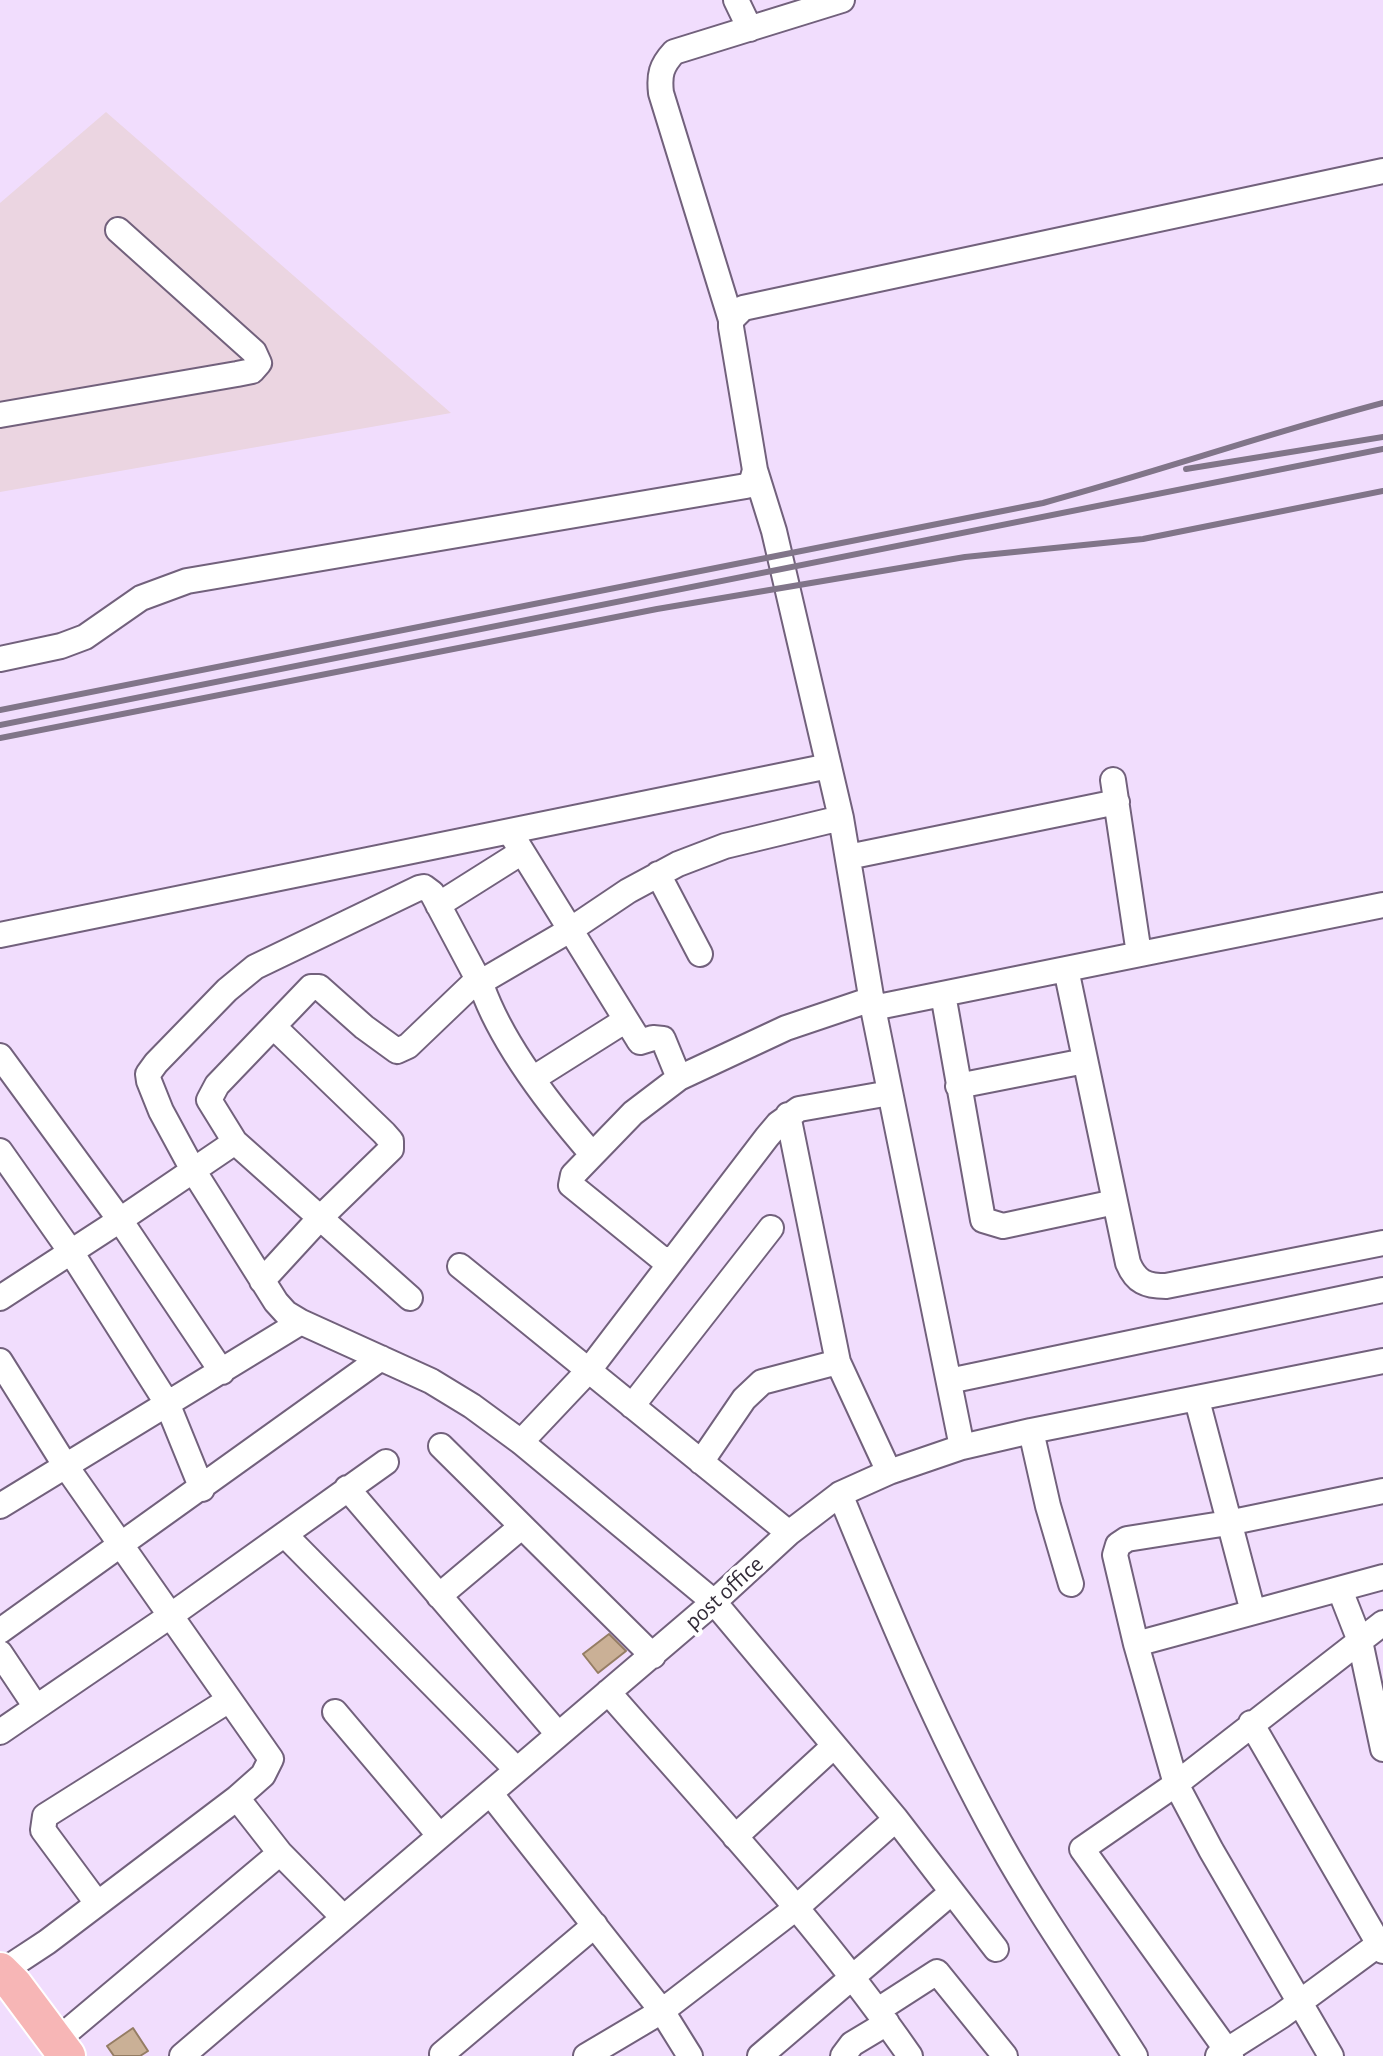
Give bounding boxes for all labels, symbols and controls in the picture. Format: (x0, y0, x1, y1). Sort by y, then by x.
street label: post office (678, 1550, 770, 1636)

